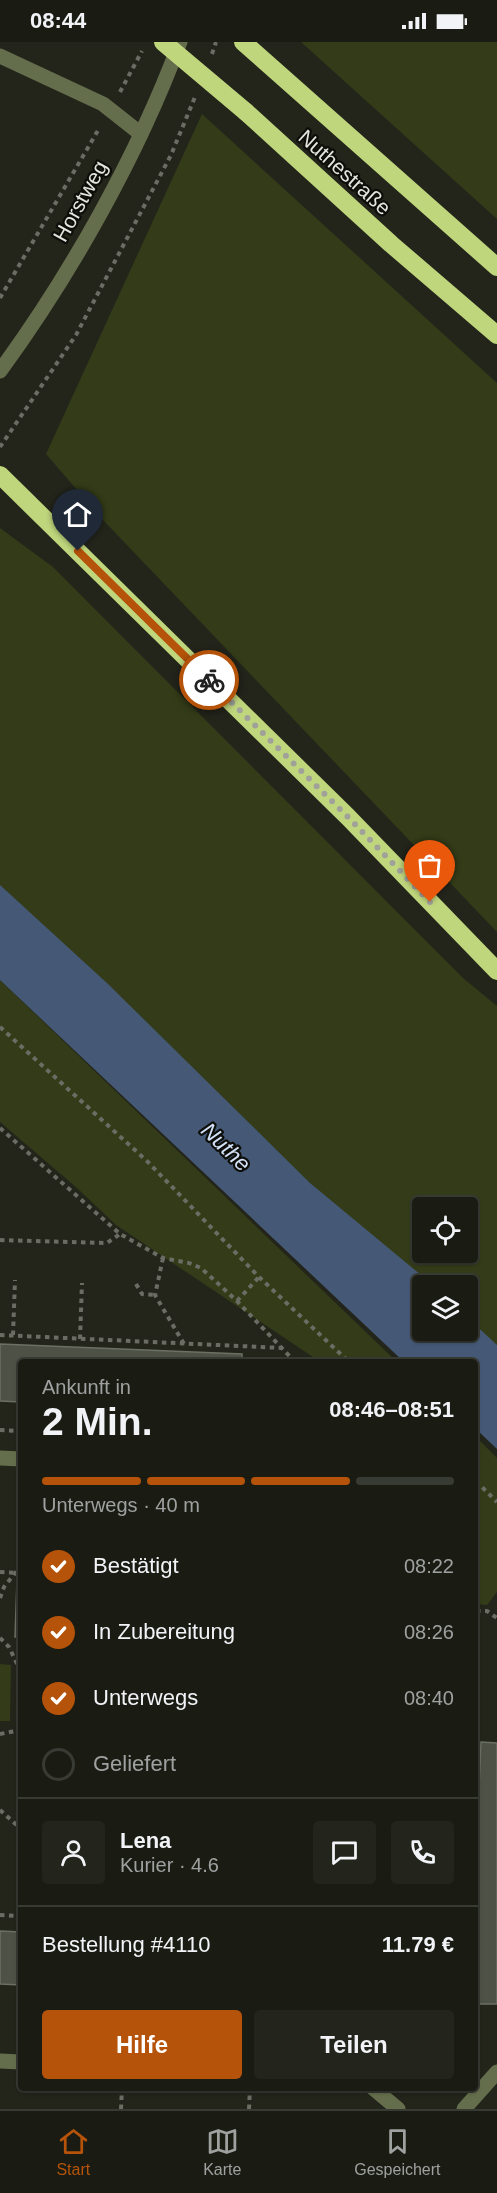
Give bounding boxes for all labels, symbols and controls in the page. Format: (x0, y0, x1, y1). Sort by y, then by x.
text: 08:44 (30, 8, 86, 33)
street label: Nuthestraße (294, 125, 396, 219)
street label: Horstweg (48, 157, 112, 245)
pin (52, 489, 103, 551)
icon: home (61, 498, 94, 531)
courier (179, 650, 239, 710)
icon: bike (193, 664, 226, 697)
pin (404, 840, 455, 902)
icon: bag (413, 849, 446, 882)
water label: Nuthe (196, 1118, 256, 1176)
map controls (412, 1197, 478, 1341)
button: locate (412, 1197, 478, 1263)
button: layers (412, 1275, 478, 1341)
text: Ankunft in (42, 1376, 131, 1398)
text: 08:46–08:51 (329, 1397, 454, 1422)
text: 2 Min. (42, 1400, 153, 1443)
text: Unterwegs · 40 m (42, 1494, 200, 1516)
icon: check (42, 1550, 75, 1583)
text: Bestätigt (93, 1553, 179, 1578)
text: 08:22 (404, 1555, 454, 1577)
icon: check (42, 1616, 75, 1649)
text: In Zubereitung (93, 1619, 235, 1644)
text: 08:26 (404, 1621, 454, 1643)
icon: check (42, 1682, 75, 1715)
text: Unterwegs (93, 1685, 198, 1710)
text: 08:40 (404, 1687, 454, 1709)
text: Geliefert (93, 1751, 176, 1776)
button: person (42, 1821, 105, 1884)
button: chat (313, 1821, 376, 1884)
button: phone (391, 1821, 454, 1884)
text: Lena (120, 1828, 171, 1853)
text: Kurier · 4.6 (120, 1854, 219, 1876)
text: Bestellung #4110 (42, 1932, 210, 1957)
text: 11.79 € (382, 1932, 454, 1957)
button: Hilfe (42, 2010, 242, 2079)
button: Teilen (254, 2010, 454, 2079)
tab: Start (56, 2125, 90, 2179)
tab: Karte (203, 2125, 241, 2179)
tab: Gespeichert (354, 2125, 441, 2179)

